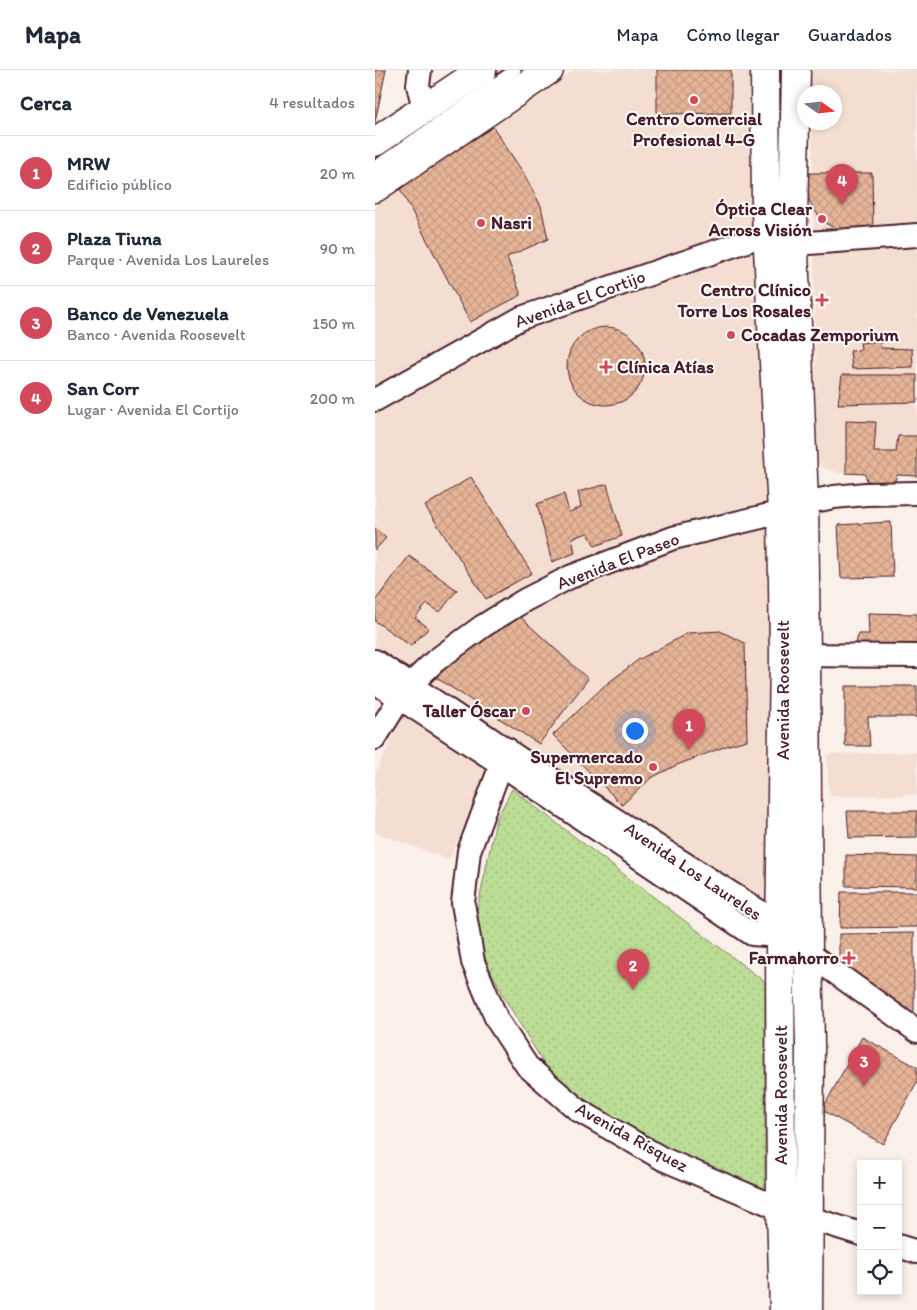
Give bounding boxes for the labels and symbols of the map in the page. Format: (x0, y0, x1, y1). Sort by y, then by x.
north arrow (797, 85, 842, 130)
marker: Centro Comercial Profesional 4-G (688, 94, 700, 106)
place label: Centro Comercial Profesional 4-G (626, 108, 763, 151)
pin: 4 (826, 164, 858, 205)
place label: Óptica Clear Across Visión (708, 198, 813, 241)
place label: Nasri (491, 212, 532, 234)
marker: Óptica Clear Across Visión (816, 213, 828, 225)
marker: Nasri (475, 217, 487, 229)
street label: Avenida El Cortijo (512, 265, 648, 333)
place label: Centro Clínico Torre Los Rosales (677, 279, 811, 322)
marker: Centro Clínico Torre Los Rosales (815, 293, 829, 307)
place label: Cocadas Zemporium (741, 324, 900, 346)
marker: Cocadas Zemporium (725, 329, 737, 341)
place label: Clínica Atías (617, 356, 714, 378)
marker: Clínica Atías (599, 360, 613, 374)
street label: Avenida El Paseo (554, 528, 682, 594)
street label: Avenida Roosevelt (772, 620, 794, 760)
place label: Taller Óscar (422, 700, 517, 722)
marker: Taller Óscar (520, 705, 532, 717)
pin: 1 (673, 709, 705, 750)
your location (622, 718, 648, 744)
place label: Supermercado El Supremo (531, 746, 643, 789)
marker: Supermercado El Supremo (647, 761, 659, 773)
street label: Avenida Los Laureles (620, 817, 766, 925)
place label: Farmahorro (749, 947, 839, 969)
pin: 2 (617, 949, 649, 990)
marker: Farmahorro (843, 952, 855, 964)
street label: Avenida Roosevelt (770, 1025, 792, 1165)
pin: 3 (848, 1045, 880, 1086)
street label: Avenida Rísquez (572, 1097, 693, 1177)

